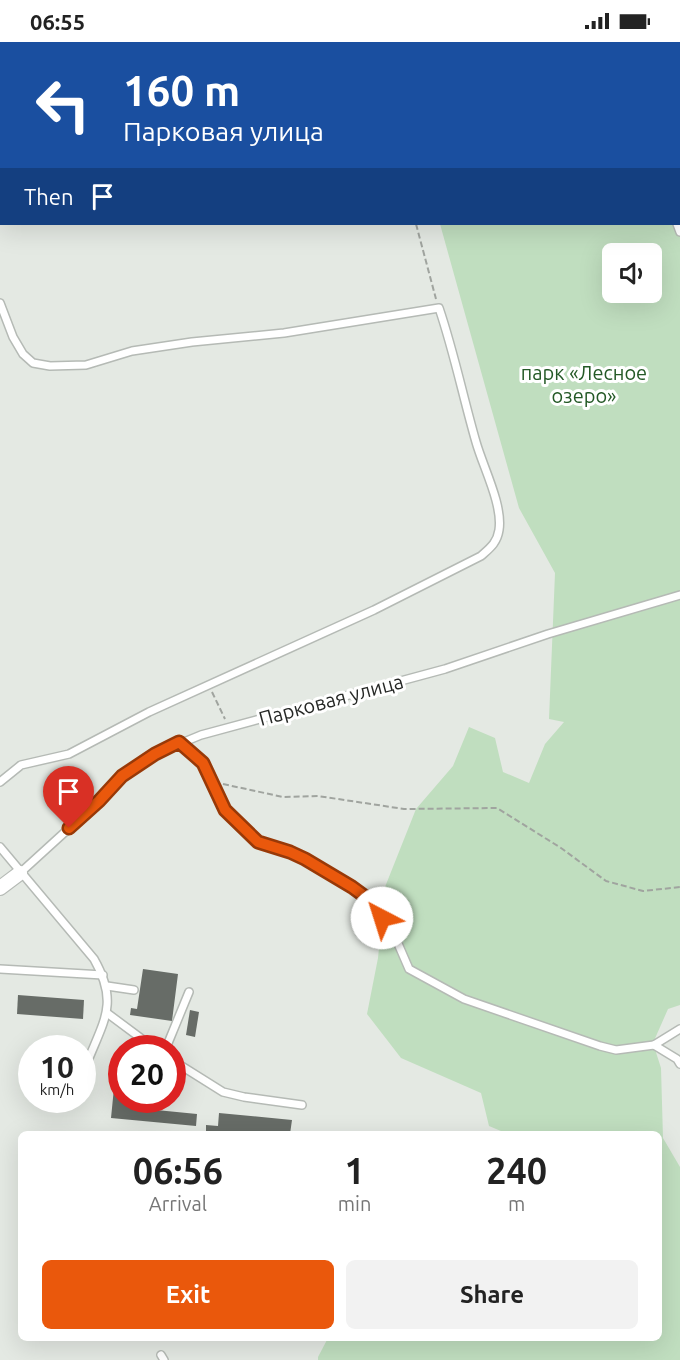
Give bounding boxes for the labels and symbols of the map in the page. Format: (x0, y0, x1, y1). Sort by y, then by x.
park label: парк «Лесное озеро» (521, 361, 647, 407)
street label: Парковая улица (256, 669, 406, 730)
pin (43, 766, 94, 828)
position arrow (350, 886, 414, 950)
speed limit sign: 20 (108, 1035, 186, 1113)

